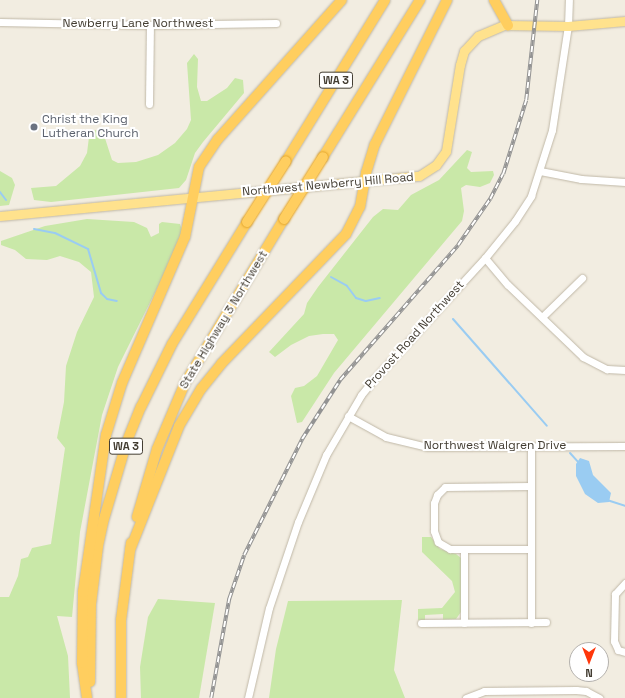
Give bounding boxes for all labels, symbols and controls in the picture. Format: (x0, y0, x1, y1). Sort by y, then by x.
street label: Newberry Lane Northwest (63, 17, 213, 31)
road number: WA 3 (318, 71, 354, 89)
place label: Christ the King Lutheran Church (42, 113, 139, 141)
marker: Christ the King Lutheran Church (29, 122, 39, 132)
street label: Northwest Newberry Hill Road (242, 170, 414, 200)
street label: State Highway 3 Northwest (177, 248, 271, 392)
street label: Provost Road Northwest (363, 278, 467, 392)
road number: WA 3 (108, 437, 144, 455)
street label: Northwest Walgren Drive (424, 439, 566, 453)
north arrow (569, 642, 609, 682)
text: N (585, 666, 593, 680)

